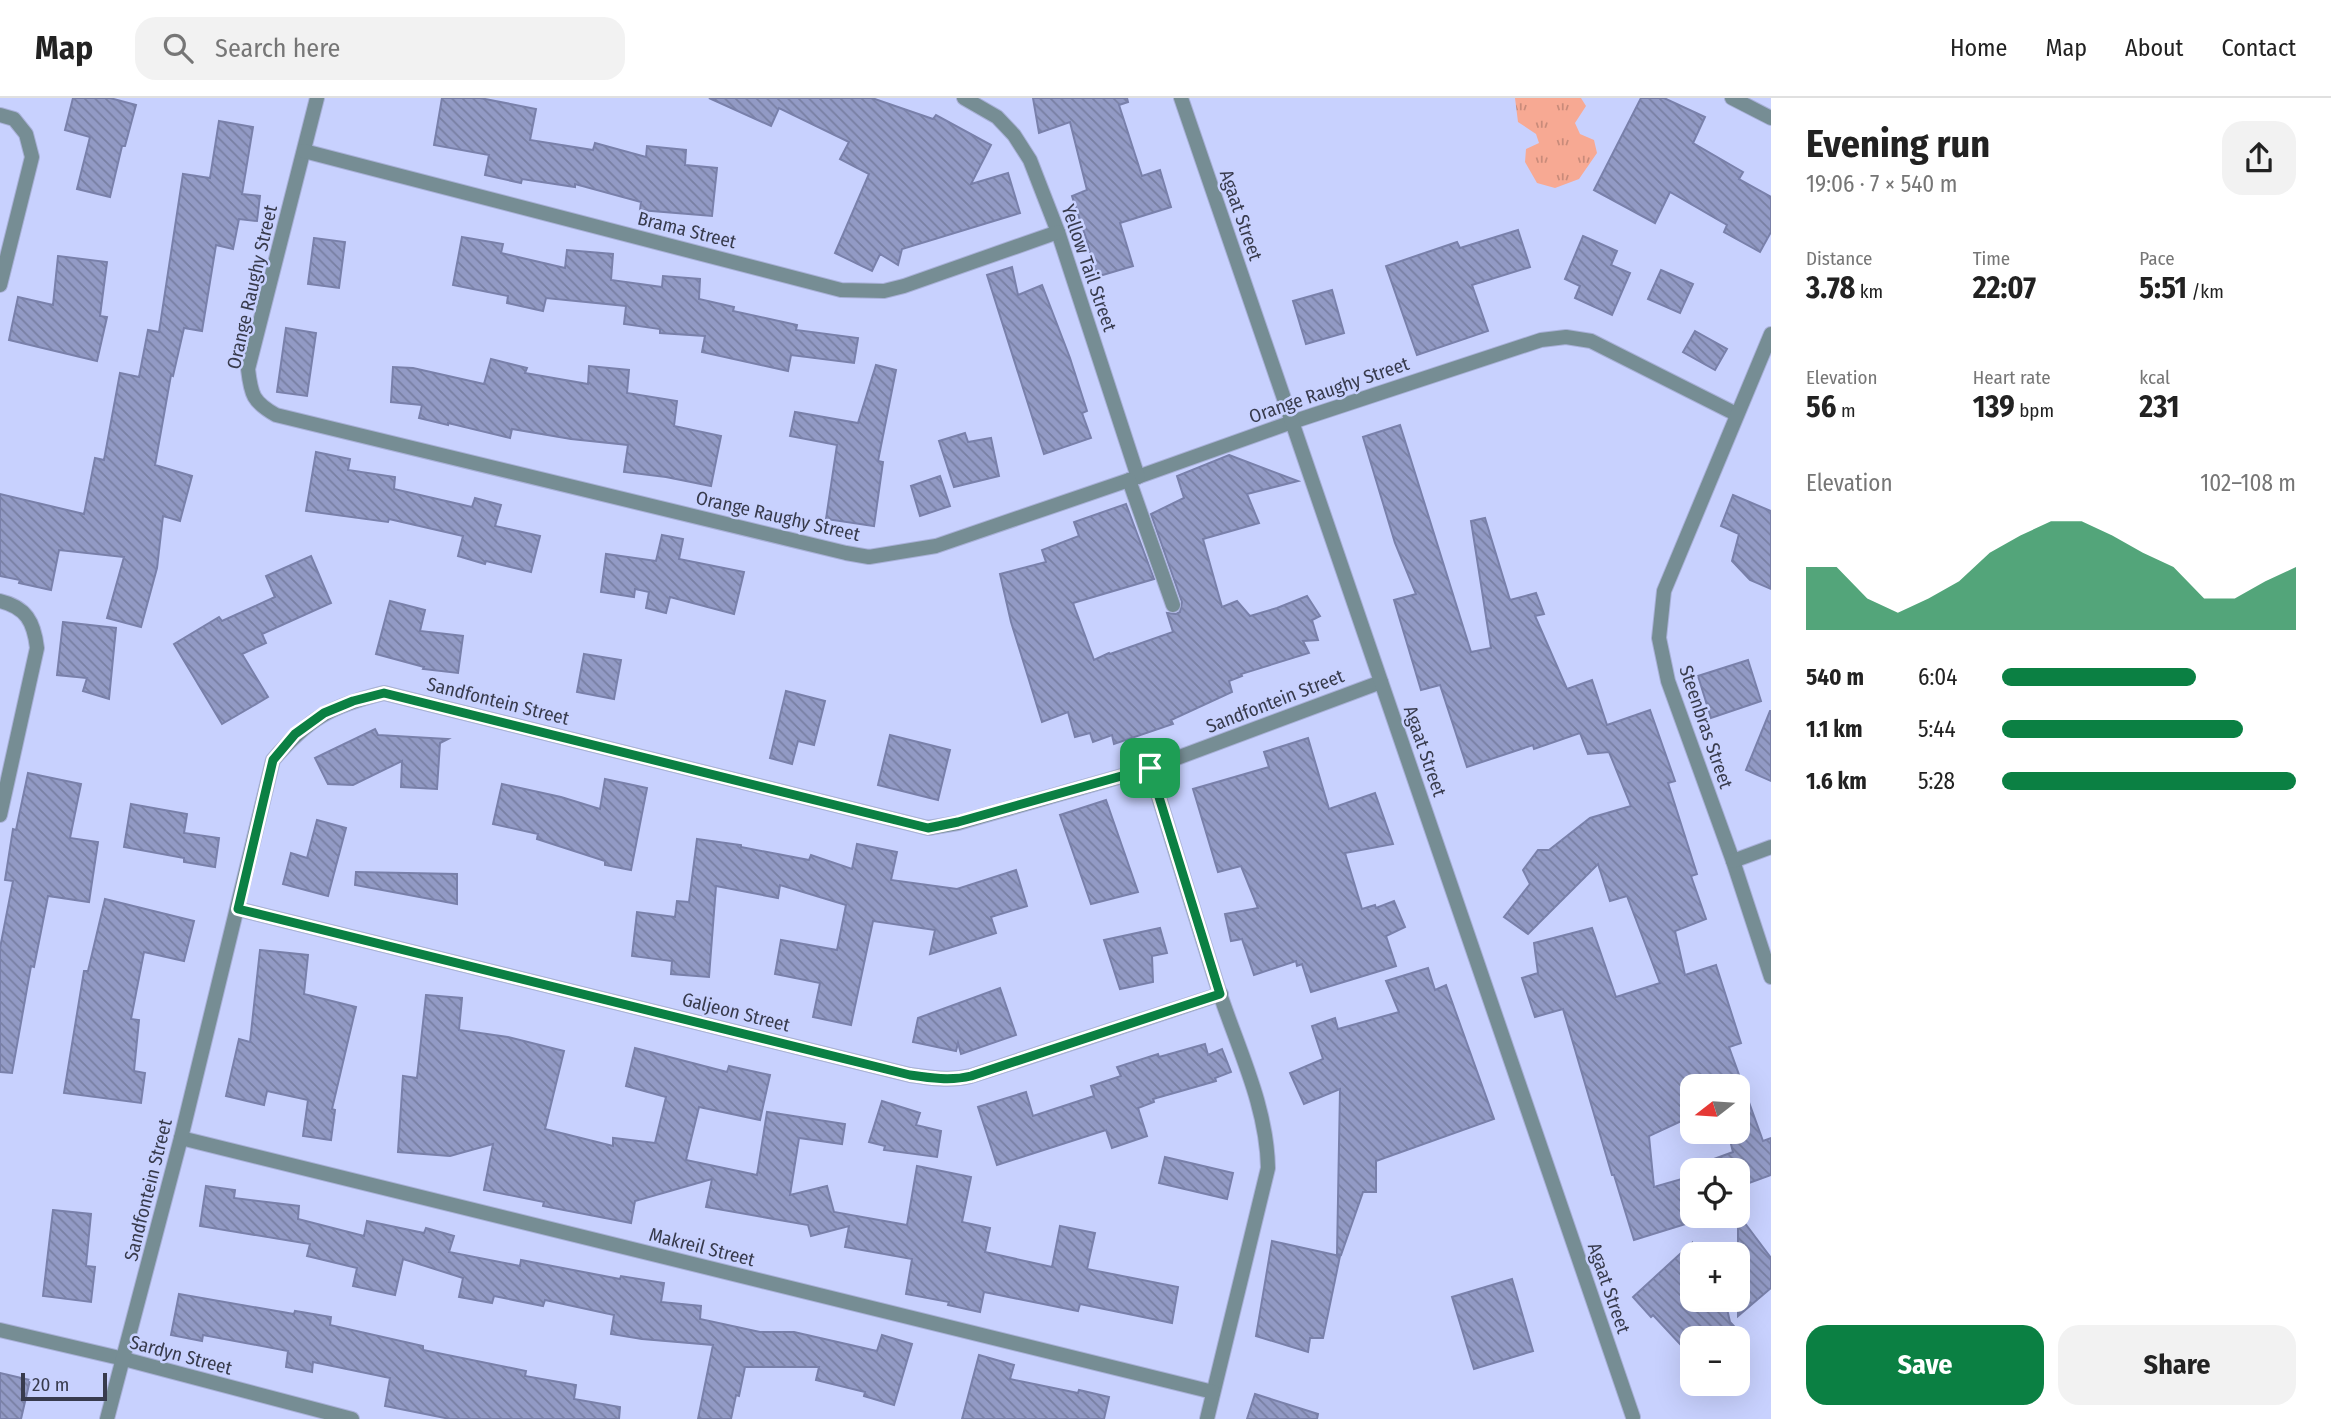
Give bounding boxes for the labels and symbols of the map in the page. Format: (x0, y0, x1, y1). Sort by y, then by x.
street label: Agaat Street (1215, 167, 1268, 264)
street label: Orange Raughy Street (222, 202, 282, 371)
street label: Yellow Tail Street (1057, 202, 1122, 335)
street label: Brama Street (635, 207, 739, 254)
street label: Orange Raughy Street (1246, 352, 1413, 428)
street label: Orange Raughy Street (694, 486, 863, 546)
street label: Steenbras Street (1674, 662, 1738, 792)
street label: Sandfontein Street (1203, 664, 1348, 738)
street label: Sandfontein Street (424, 672, 572, 730)
street label: Agaat Street (1399, 703, 1452, 800)
pin (1120, 738, 1180, 798)
street label: Galjeon Street (680, 987, 793, 1037)
north arrow (1680, 1074, 1750, 1144)
street label: Sandfontein Street (119, 1116, 177, 1264)
street label: Makreil Street (647, 1223, 758, 1271)
street label: Agaat Street (1583, 1240, 1636, 1337)
street label: Sardyn Street (127, 1330, 235, 1380)
scale bar (21, 1370, 107, 1402)

